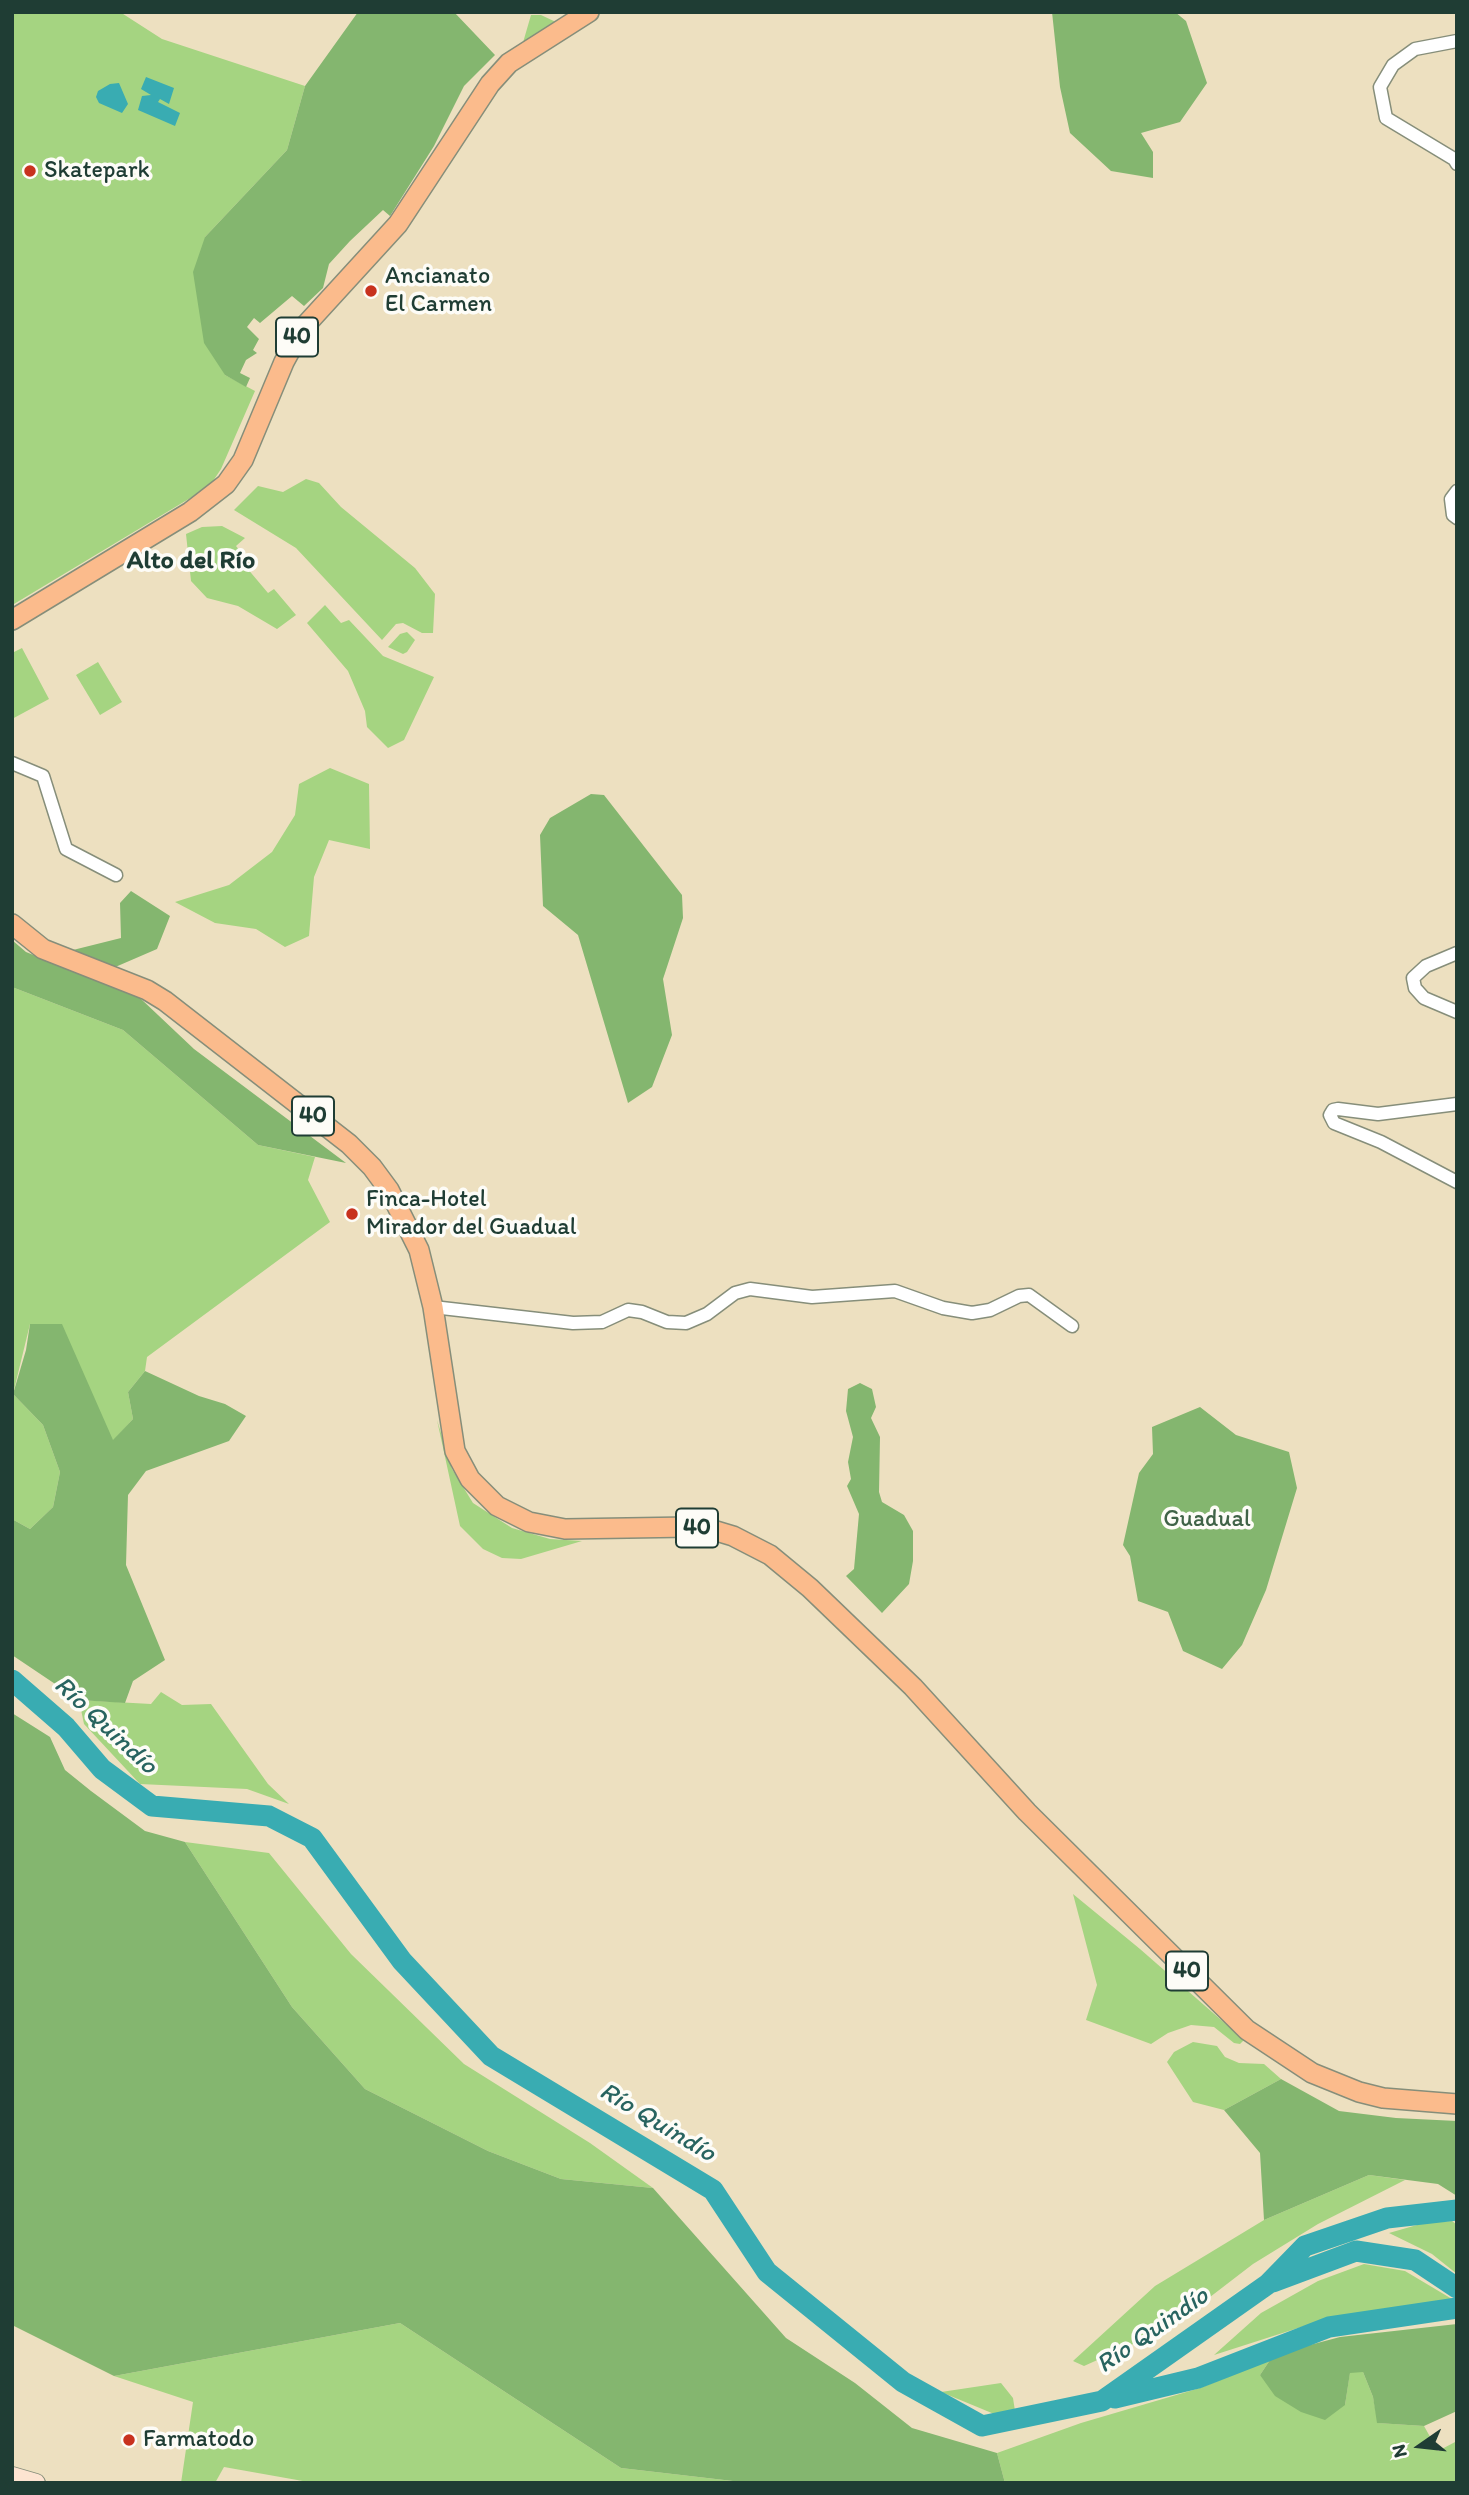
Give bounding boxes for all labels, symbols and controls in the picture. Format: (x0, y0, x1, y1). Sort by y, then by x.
place label: Skatepark (44, 157, 150, 185)
marker: Skatepark (22, 163, 38, 179)
place label: Ancianato El Carmen (385, 263, 492, 319)
marker: Ancianato El Carmen (363, 283, 379, 299)
road number: 40 (276, 318, 318, 356)
district label: Alto del Río (127, 545, 255, 577)
road number: 40 (292, 1096, 334, 1135)
place label: Finca-Hotel Mirador del Guadual (366, 1186, 577, 1242)
marker: Finca-Hotel Mirador del Guadual (344, 1206, 360, 1222)
park label: Guadual (1163, 1506, 1251, 1534)
road number: 40 (676, 1508, 718, 1548)
water label: Río Quindío (47, 1670, 163, 1782)
road number: 40 (1166, 1952, 1208, 1990)
water label: Río Quindío (593, 2076, 721, 2170)
water label: Río Quindío (1091, 2281, 1215, 2381)
north arrow (1385, 2411, 1455, 2481)
place label: Farmatodo (143, 2426, 254, 2454)
marker: Farmatodo (121, 2432, 137, 2448)
text: N (1386, 2442, 1412, 2460)

